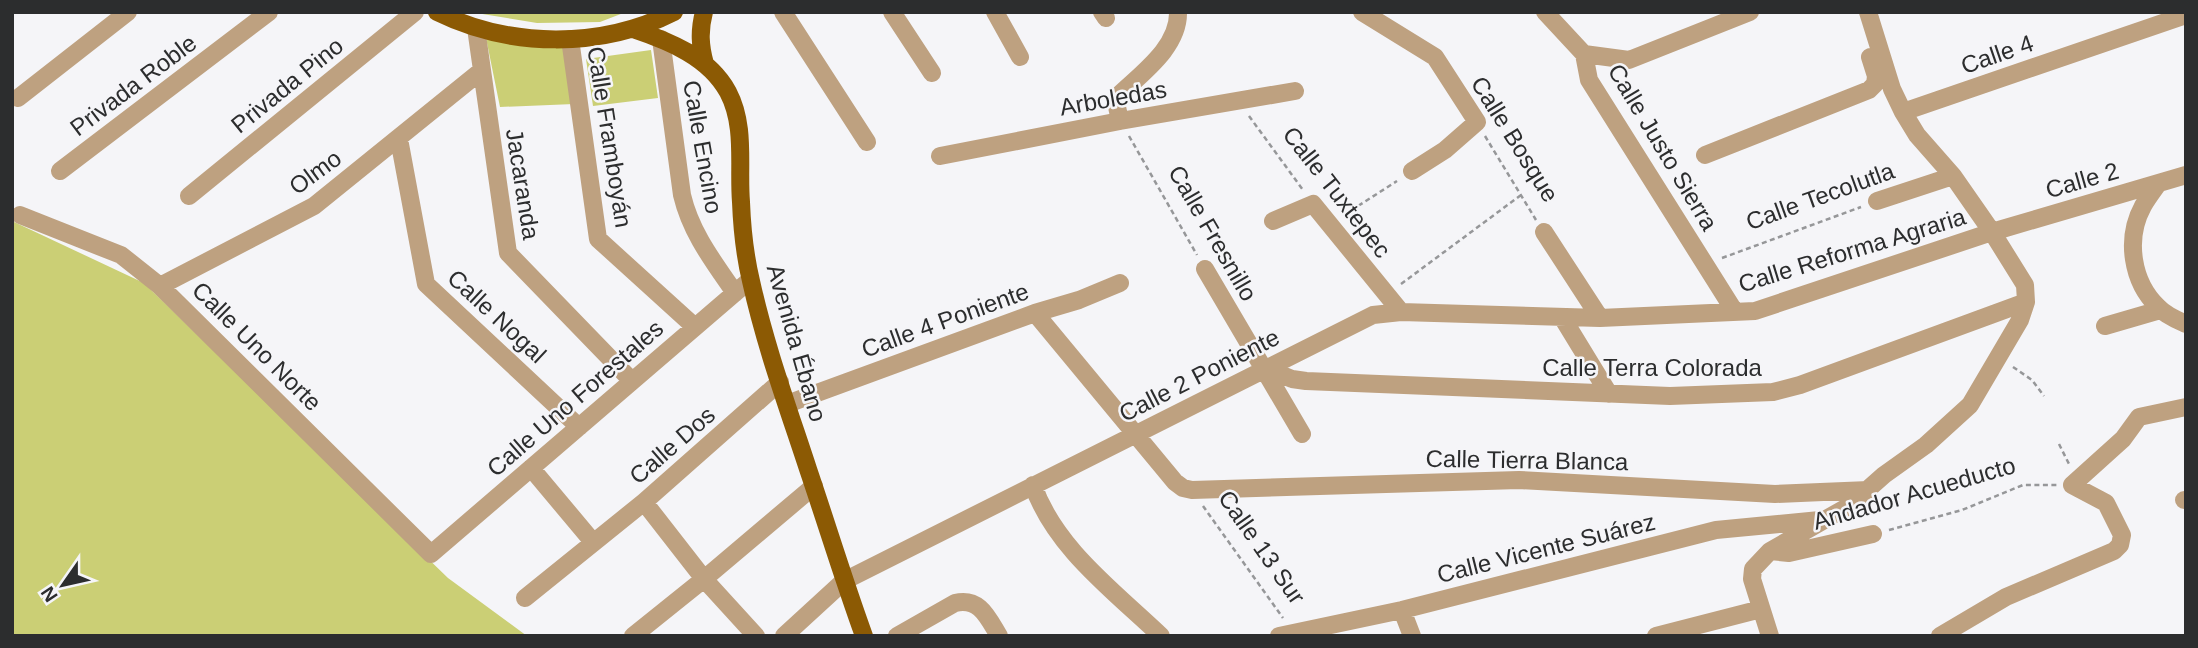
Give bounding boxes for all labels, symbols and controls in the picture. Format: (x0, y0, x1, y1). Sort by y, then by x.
street label: Privada Roble (65, 29, 201, 141)
street label: Calle 4 (1957, 29, 2037, 79)
street label: Privada Pino (226, 32, 348, 138)
street label: Calle Framboyán (582, 45, 638, 229)
street label: Calle Justo Sierra (1603, 59, 1724, 236)
street label: Calle Bosque (1466, 71, 1564, 207)
street label: Arboledas (1057, 75, 1169, 121)
street label: Calle Encino (678, 78, 728, 216)
street label: Calle Tuxtepec (1277, 121, 1397, 263)
street label: Jacaranda (501, 127, 545, 242)
street label: Olmo (284, 144, 346, 200)
street label: Calle Tecolutla (1742, 156, 1898, 235)
street label: Calle 2 (2042, 157, 2122, 203)
street label: Calle Fresnillo (1163, 160, 1263, 306)
street label: Calle Reforma Agraria (1735, 202, 1969, 297)
street label: Avenida Ébano (762, 261, 832, 425)
street label: Calle Nogal (442, 264, 552, 368)
street label: Calle Uno Norte (187, 276, 327, 416)
street label: Calle 4 Poniente (858, 277, 1032, 363)
street label: Calle Uno Forestales (482, 314, 668, 482)
street label: Calle 2 Poniente (1114, 323, 1284, 427)
street label: Calle Terra Colorada (1542, 354, 1762, 381)
street label: Calle Dos (624, 401, 720, 489)
street label: Calle Tierra Blanca (1425, 445, 1629, 475)
street label: Andador Acueducto (1810, 451, 2018, 535)
street label: Calle 13 Sur (1213, 485, 1311, 609)
street label: Calle Vicente Suárez (1434, 508, 1658, 588)
north arrow (28, 550, 98, 620)
text: N (37, 583, 62, 606)

